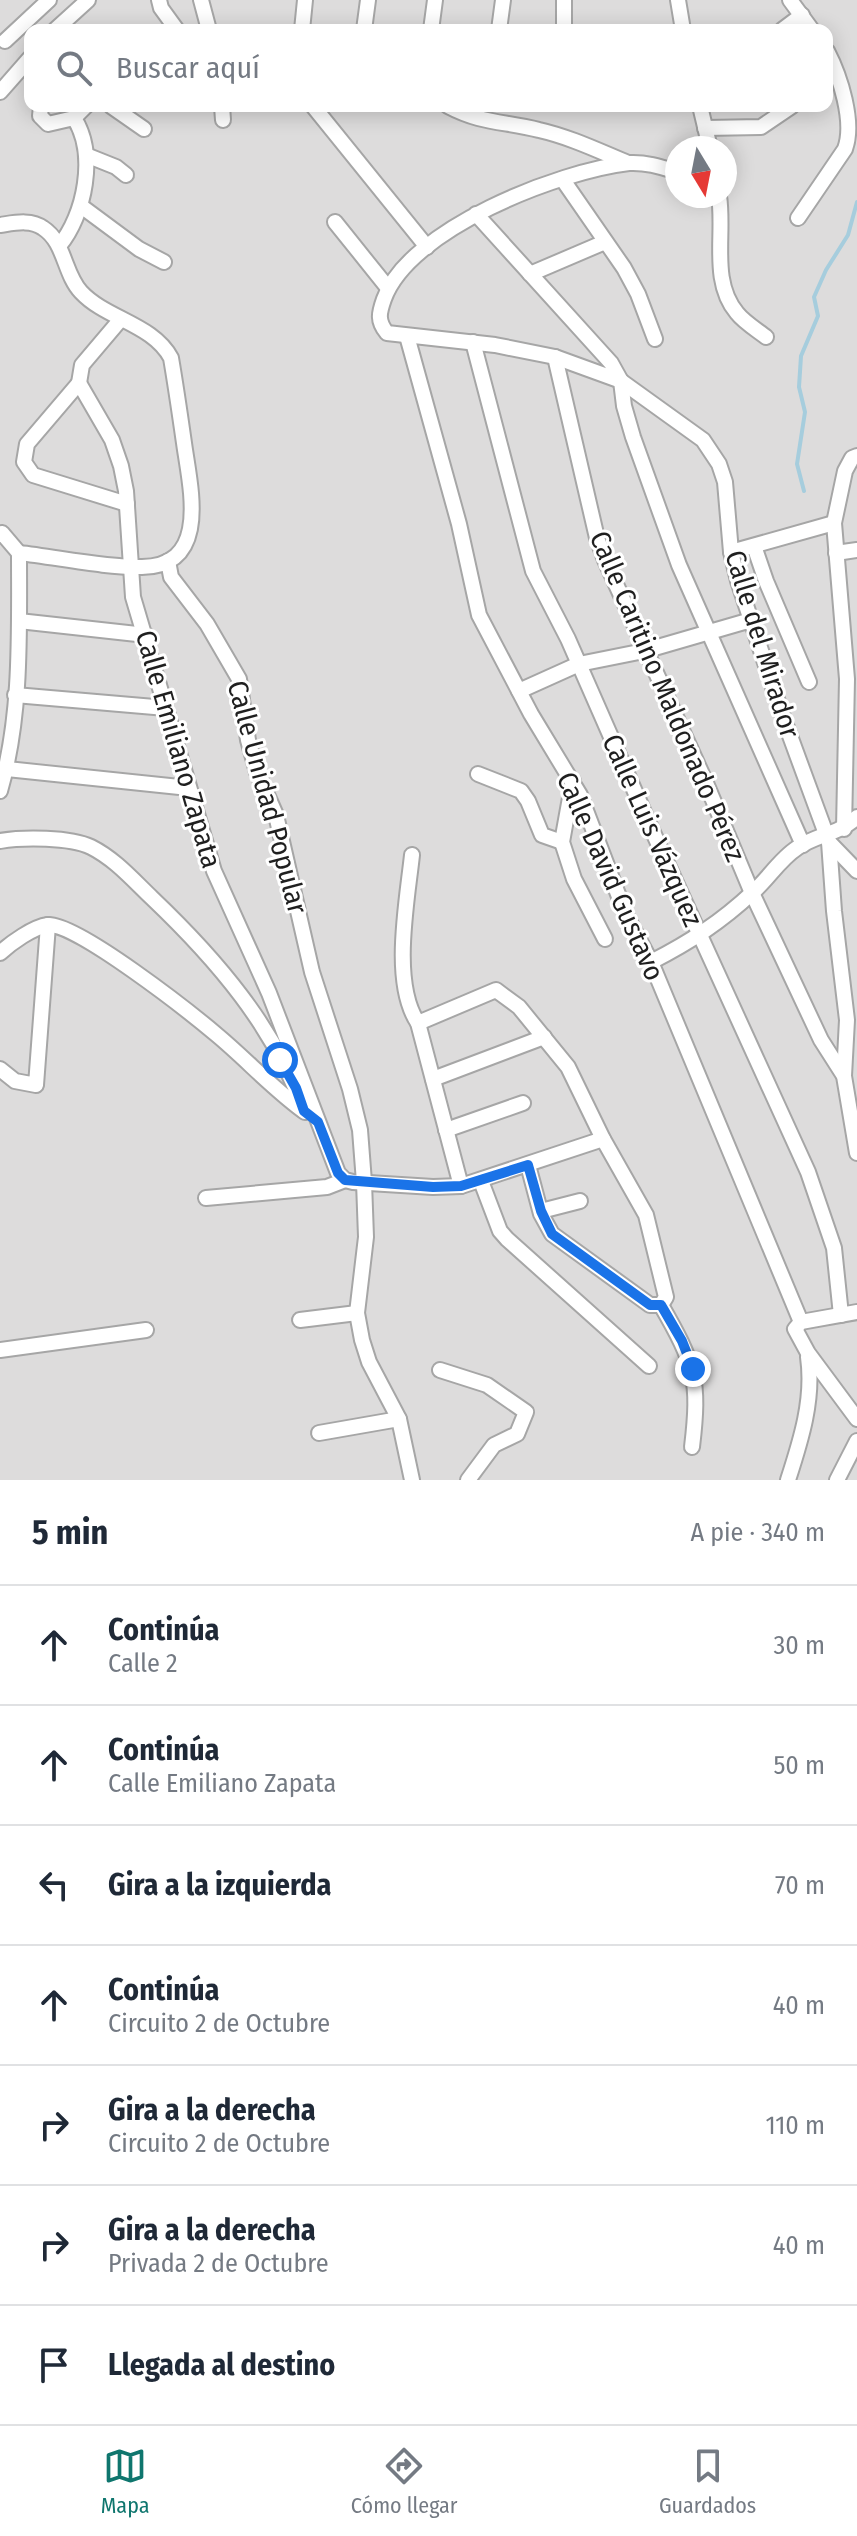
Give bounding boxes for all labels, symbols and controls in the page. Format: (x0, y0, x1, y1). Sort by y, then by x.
search box (24, 24, 833, 112)
icon: search (52, 46, 96, 90)
text: Buscar aquí (116, 50, 260, 86)
north arrow (665, 136, 737, 208)
street label: Calle Caritino Maldonado Pérez (583, 526, 752, 866)
street label: Calle del Mirador (718, 546, 807, 742)
street label: Calle Emiliano Zapata (129, 627, 228, 872)
street label: Calle Unidad Popular (221, 677, 315, 917)
street label: Calle Luis Vázquez (595, 729, 710, 931)
street label: Calle David Gustavo (550, 767, 671, 986)
route start (262, 1042, 298, 1078)
route end (675, 1351, 711, 1387)
text: 5 min (32, 1512, 108, 1553)
text: A pie · 340 m (690, 1517, 825, 1548)
text: Continúa (108, 1612, 219, 1648)
icon: ahead (32, 1623, 76, 1667)
text: 30 m (774, 1630, 825, 1661)
text: Calle 2 (108, 1648, 177, 1679)
text: Continúa (108, 1732, 219, 1768)
icon: ahead (32, 1743, 76, 1787)
text: 50 m (773, 1750, 825, 1781)
text: Calle Emiliano Zapata (108, 1768, 336, 1799)
icon: left (32, 1863, 76, 1907)
text: Gira a la izquierda (108, 1867, 331, 1903)
text: 70 m (775, 1870, 825, 1901)
text: Continúa (108, 1972, 219, 2008)
icon: ahead (32, 1983, 76, 2027)
text: 40 m (773, 1990, 825, 2021)
text: Circuito 2 de Octubre (108, 2008, 330, 2039)
text: Gira a la derecha (108, 2092, 316, 2128)
icon: right (32, 2103, 76, 2147)
text: 110 m (765, 2110, 825, 2141)
text: Circuito 2 de Octubre (108, 2128, 330, 2159)
text: Gira a la derecha (108, 2212, 316, 2248)
icon: right (32, 2223, 76, 2267)
text: 40 m (773, 2230, 825, 2261)
text: Privada 2 de Octubre (108, 2248, 328, 2279)
icon: arrive (32, 2343, 76, 2387)
text: Llegada al destino (108, 2347, 335, 2383)
tab: Mapa (101, 2444, 149, 2519)
tab: Cómo llegar (351, 2444, 458, 2519)
tab: Guardados (659, 2444, 756, 2519)

